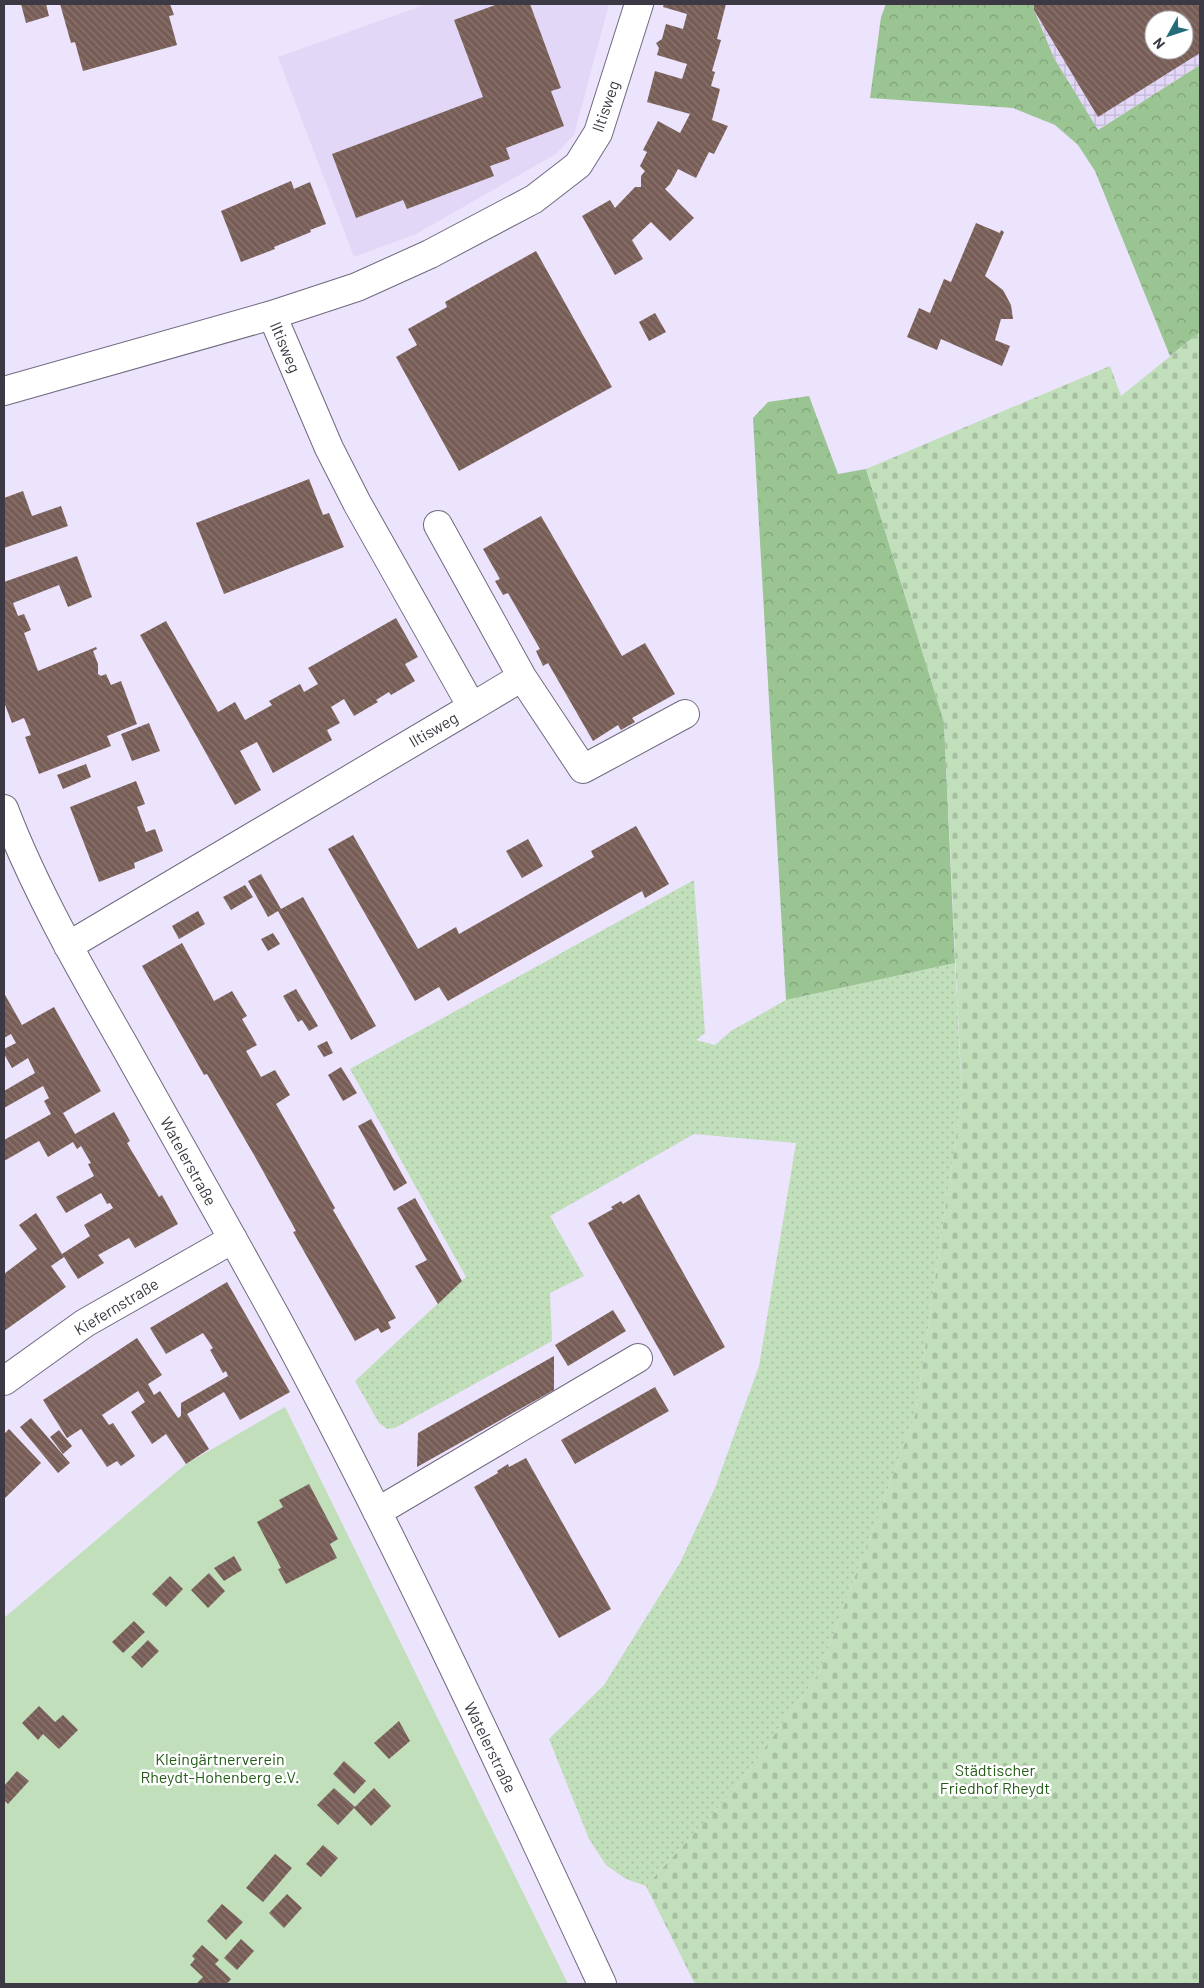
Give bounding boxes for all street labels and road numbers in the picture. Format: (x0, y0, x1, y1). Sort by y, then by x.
street label: Iltisweg (587, 78, 623, 134)
street label: Iltisweg (267, 319, 305, 375)
street label: Iltisweg (405, 707, 461, 751)
street label: Watelerstraße (157, 1113, 221, 1209)
street label: Kiefernstraße (70, 1273, 162, 1339)
street label: Watelerstraße (461, 1699, 521, 1795)

